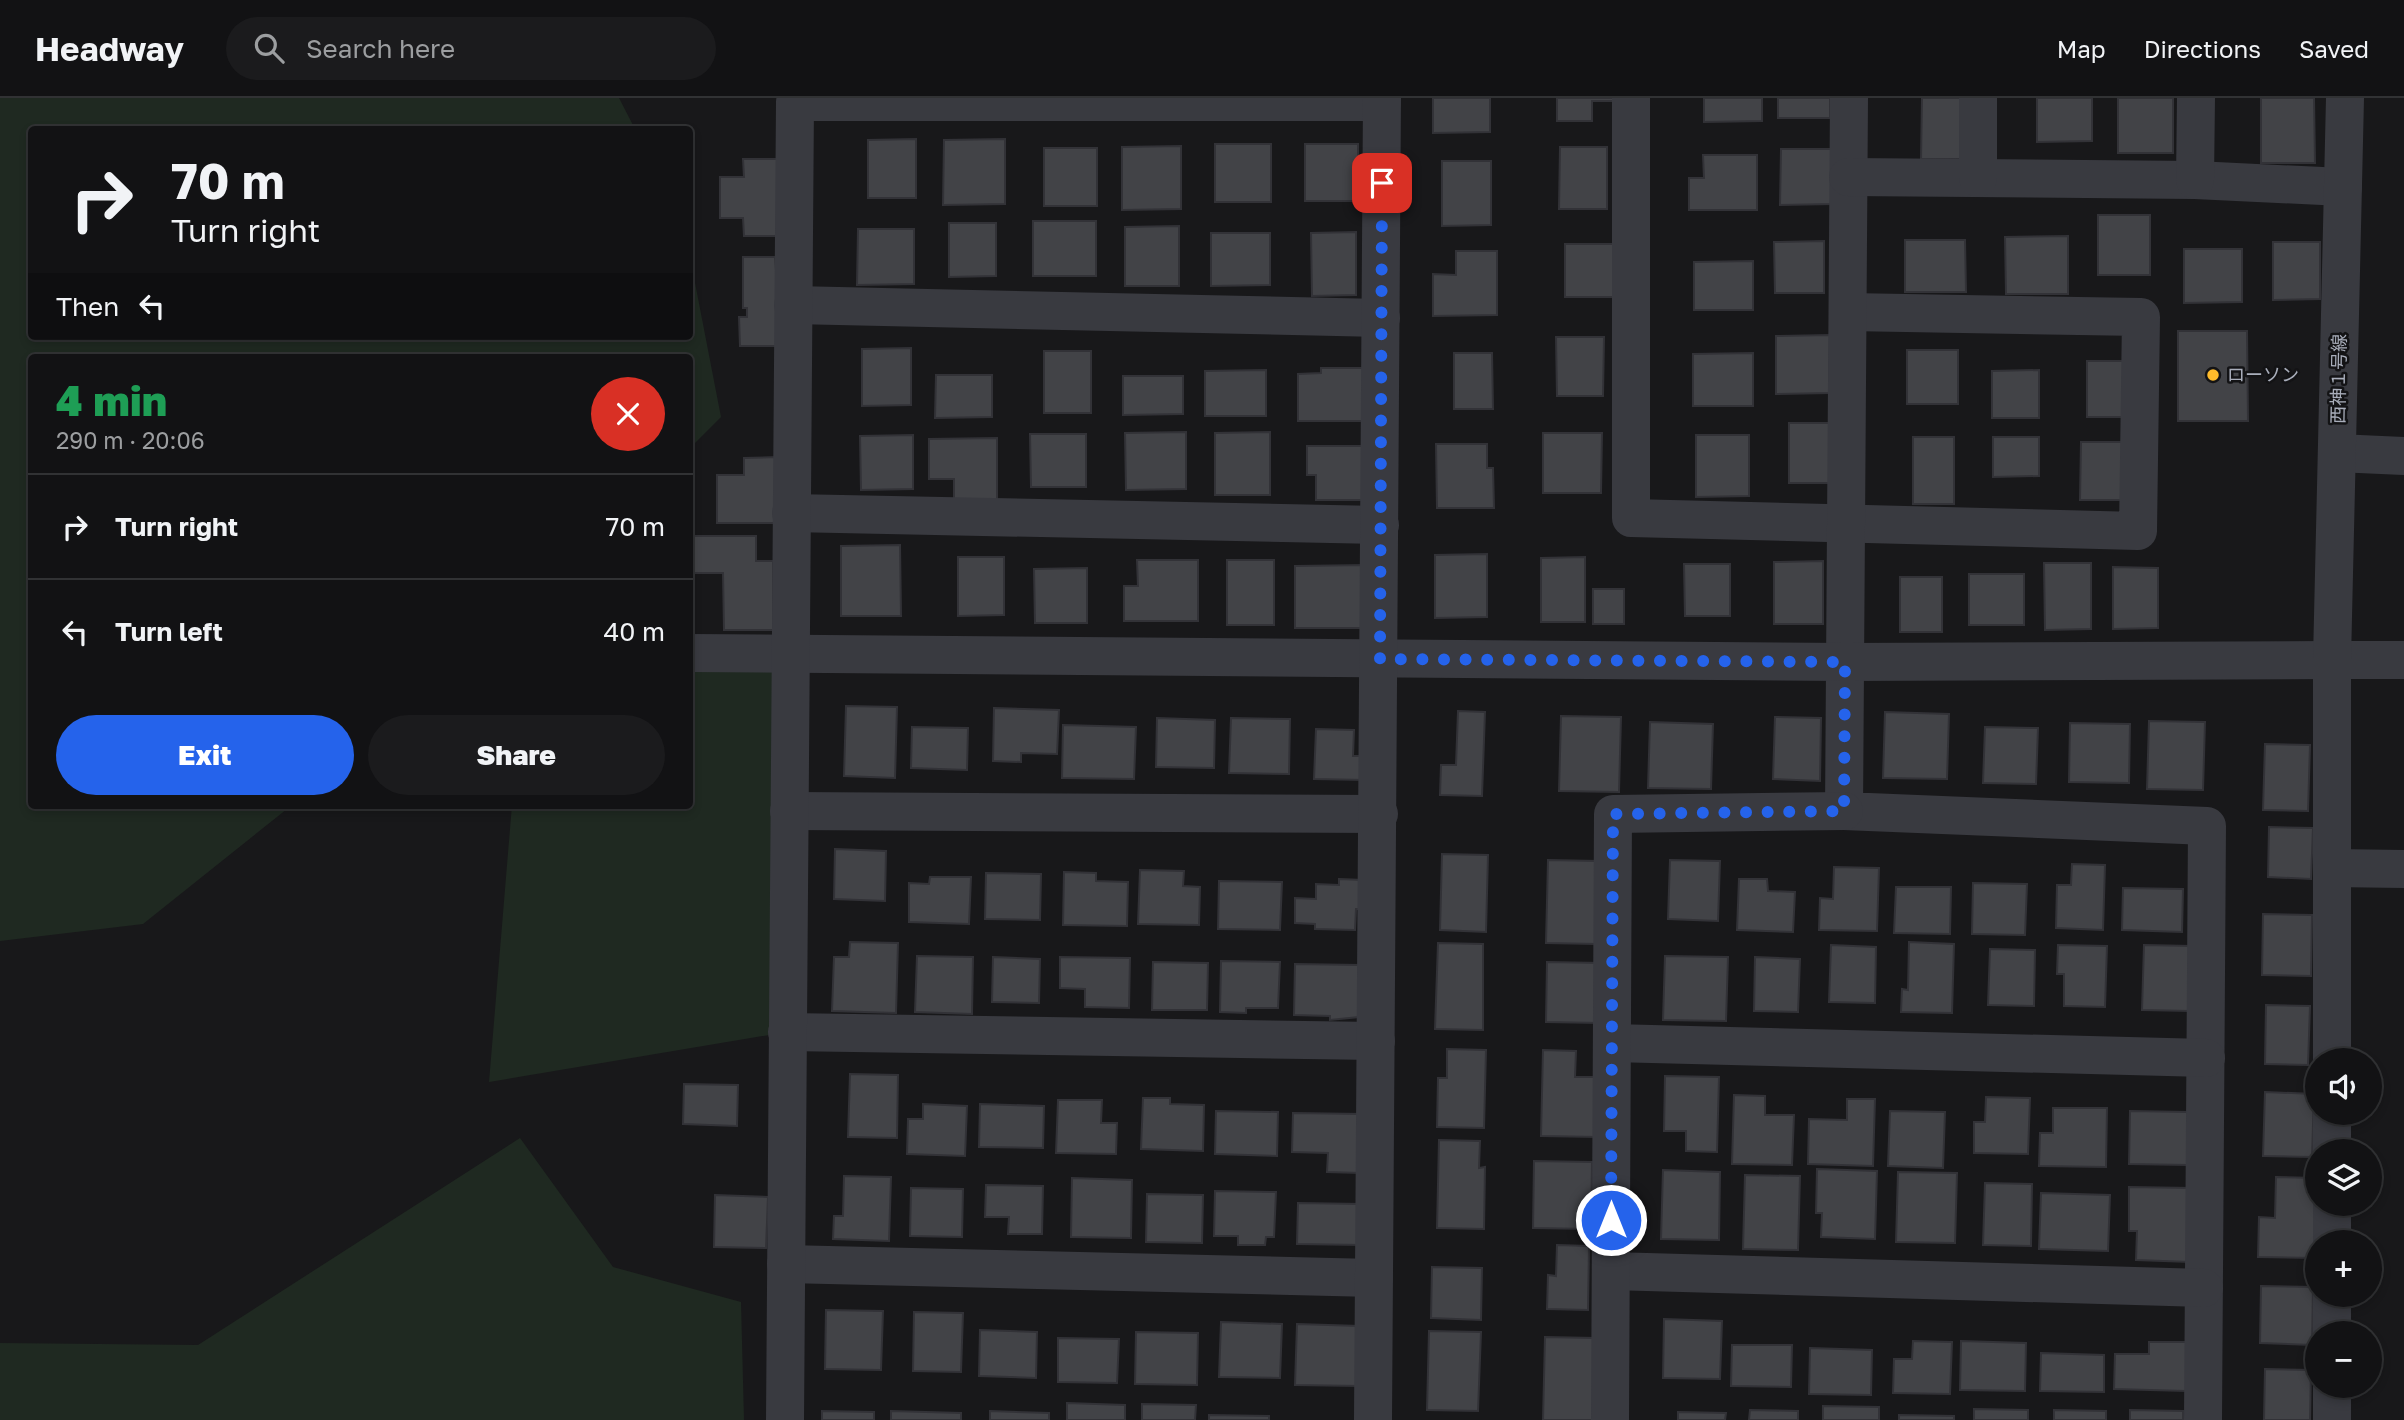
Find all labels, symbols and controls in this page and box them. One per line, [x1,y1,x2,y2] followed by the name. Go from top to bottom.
[226,17,716,80] search box
[35,29,184,68] text: Headway
[250,29,288,67] icon: search
[306,33,455,64] text: Search here
[2057,34,2106,63] text: Map
[2144,34,2261,63] text: Directions
[2299,34,2369,63] text: Saved
[171,151,285,210] text: 70 m
[1352,153,1412,213] pin
[56,154,147,245] icon: right
[1363,164,1401,202] icon: arrive
[171,211,320,249] text: Turn right
[133,287,171,325] icon: left
[56,291,119,322] text: Then
[2326,334,2350,424] street label: 西神１号線
[2227,363,2299,385] place label: ローソン
[2205,367,2221,383] marker: ローソン
[56,375,167,425] text: 4 min
[591,377,665,451] button: close
[56,426,205,454] text: 290 m · 20:06
[56,508,94,546] icon: right
[115,511,238,542] text: Turn right
[606,511,665,542] text: 70 m
[56,613,94,651] icon: left
[115,616,223,647] text: Turn left
[604,616,665,647] text: 40 m
[56,715,354,795] button: Exit
[368,715,665,795] button: Share
[2305,1048,2382,1398] map controls
[2305,1048,2382,1125] button: sound
[2305,1139,2382,1216] button: layers
[1574,1183,1648,1257] position arrow
[2305,1230,2382,1307] button: +
[2305,1321,2382,1398] button: −

